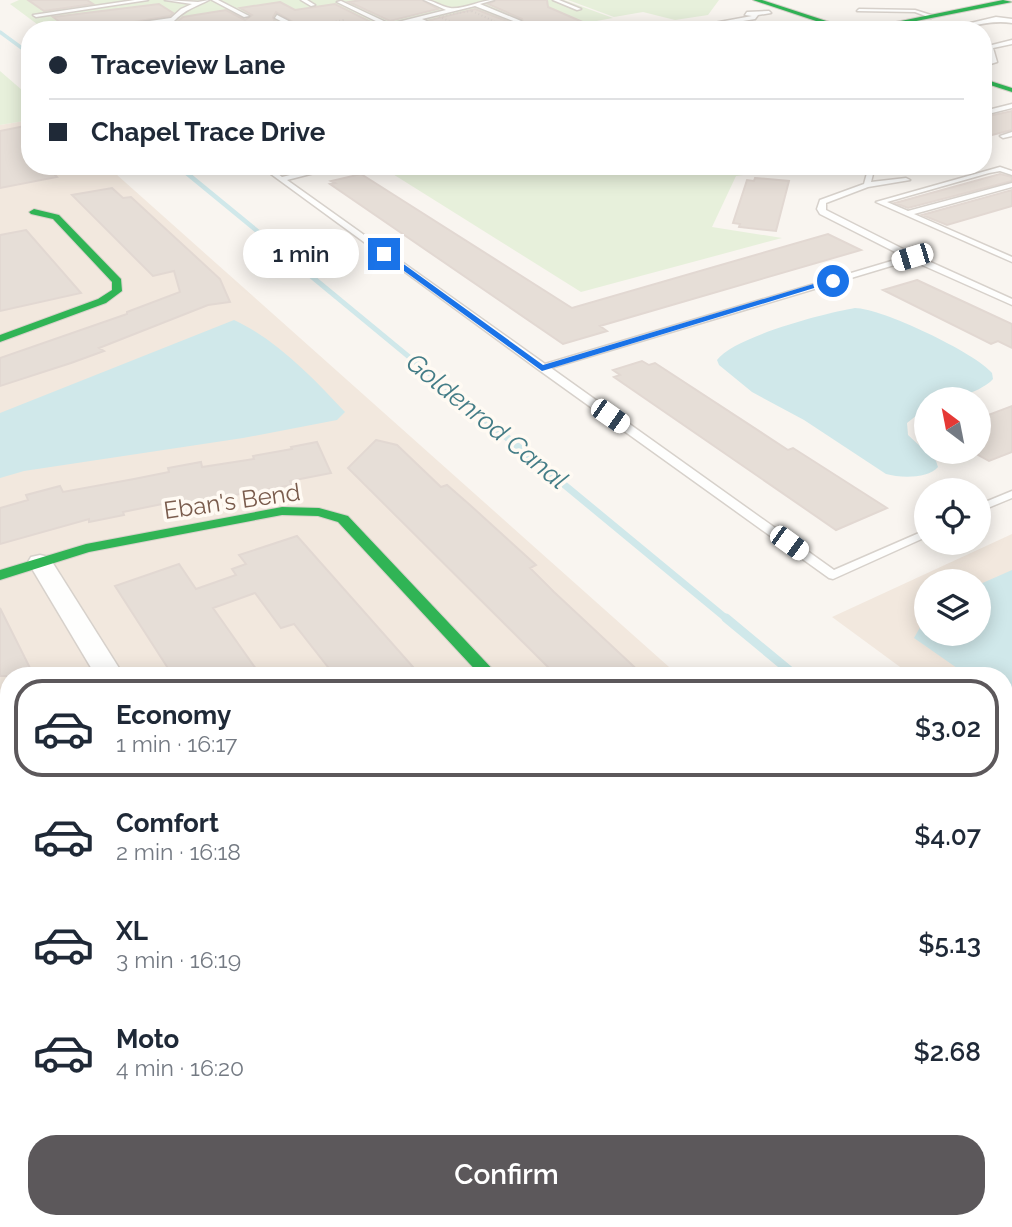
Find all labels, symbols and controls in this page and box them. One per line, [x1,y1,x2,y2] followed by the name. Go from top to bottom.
[91,50,285,80] text: Traceview Lane
[91,117,325,147] text: Chapel Trace Drive
[244,230,360,278] callout: 1 min
[368,238,400,270] route end
[272,240,330,267] text: 1 min
[889,241,936,273] car
[817,265,849,297] route start
[400,347,574,495] water label: Goldenrod Canal
[914,387,990,464] north arrow
[914,387,991,646] map controls
[587,395,634,437] car
[162,477,302,525] street label: Eban's Bend
[914,478,991,555] button: locate
[766,522,813,564] car
[914,569,991,646] button: layers
[32,697,95,760] icon: car
[116,700,231,730] text: Economy
[915,713,981,743] text: $3.02
[116,730,237,757] text: 1 min · 16:17
[32,805,95,868] icon: car
[116,808,219,838] text: Comfort
[914,821,981,851] text: $4.07
[116,838,241,865] text: 2 min · 16:18
[32,913,95,976] icon: car
[116,916,148,946] text: XL
[918,929,981,959] text: $5.13
[116,946,241,973] text: 3 min · 16:19
[32,1021,95,1084] icon: car
[116,1024,179,1054] text: Moto
[913,1037,981,1067] text: $2.68
[116,1054,244,1081] text: 4 min · 16:20
[28,1135,985,1215] button: Confirm

